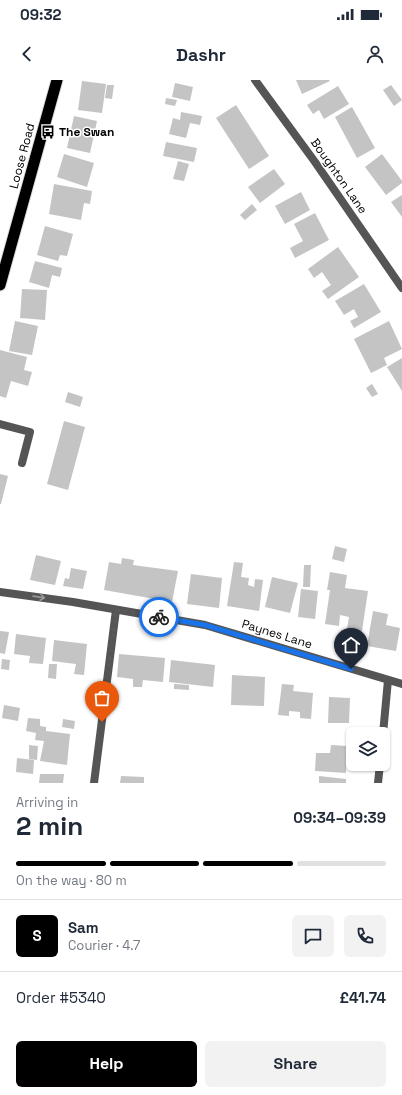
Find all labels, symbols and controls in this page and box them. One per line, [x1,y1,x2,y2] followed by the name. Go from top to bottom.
[20,5,62,24] text: 09:32
[16,43,38,65] icon: back
[176,43,226,66] text: Dashr
[364,43,386,65] icon: person
[6,121,38,191] street label: Loose Road
[40,124,56,140] bus stop icon: The Swan
[59,124,114,140] place label: The Swan
[307,135,371,217] street label: Boughton Lane
[32,593,45,601] one-way arrow
[139,597,179,637] courier
[148,606,170,628] icon: bike
[240,616,314,652] street label: Paynes Lane
[334,628,368,669] pin
[340,634,362,656] icon: home
[85,681,119,722] pin
[91,687,113,709] icon: bag
[346,727,390,771] map controls
[346,727,390,771] button: layers
[16,794,78,811] text: Arriving in
[293,808,386,827] text: 09:34–09:39
[16,809,83,843] text: 2 min
[16,872,127,889] text: On the way · 80 m
[292,915,334,957] button: chat
[344,915,386,957] button: phone
[68,918,99,937] text: Sam
[32,926,42,945] text: S
[68,937,140,954] text: Courier · 4.7
[16,988,106,1007] text: Order #5340
[340,988,386,1007] text: £41.74
[16,1041,197,1087] button: Help
[205,1041,386,1087] button: Share

